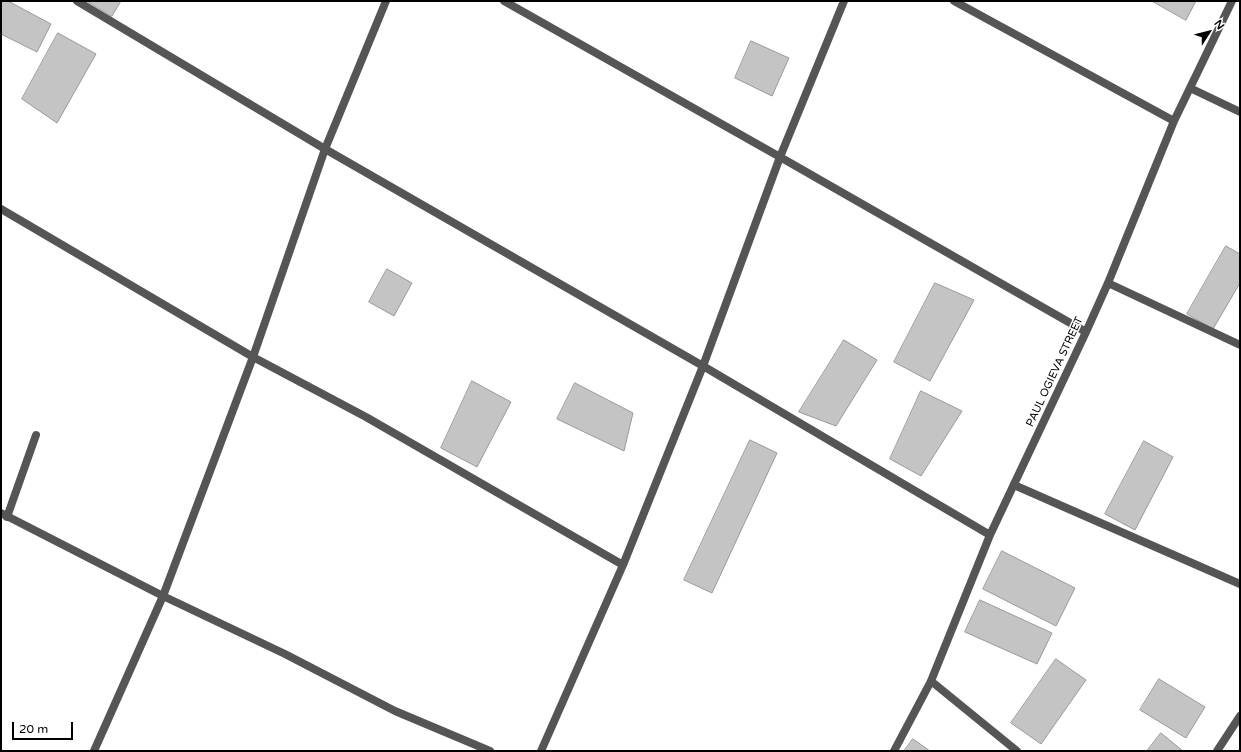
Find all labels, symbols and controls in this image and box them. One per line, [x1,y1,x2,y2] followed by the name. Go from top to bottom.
[1189,12,1229,52] north arrow
[1211,17,1227,32] text: N
[1024,315,1086,429] street label: PAUL OGIEVA STREET
[14,714,75,740] scale bar
[19,722,48,736] text: 20 m

